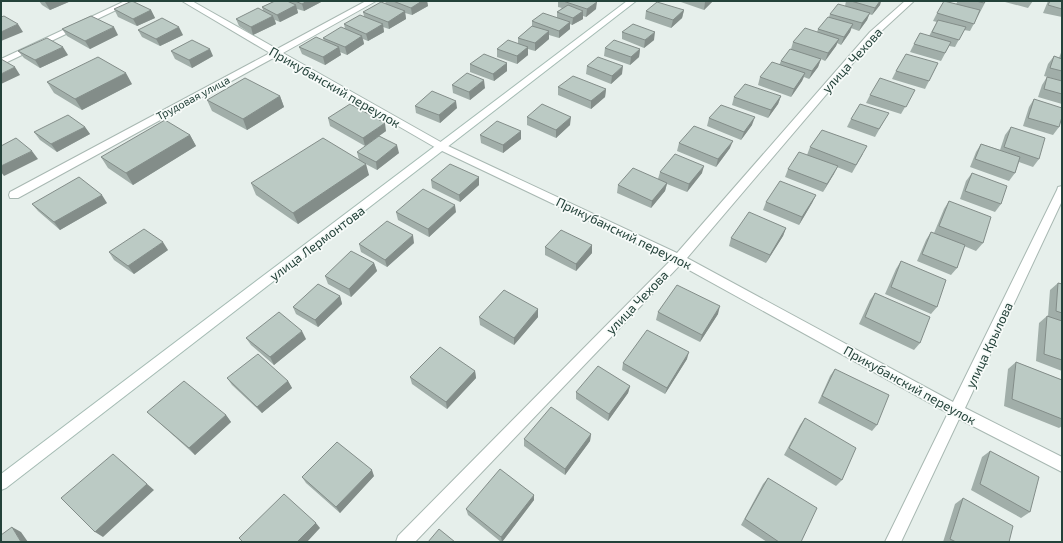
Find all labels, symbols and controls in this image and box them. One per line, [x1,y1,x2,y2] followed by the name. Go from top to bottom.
[818,24,886,96] street label: улица Чехова
[267,43,403,131] street label: Прикубанский переулок
[154,73,232,123] street label: Трудовая улица
[554,193,694,273] street label: Прикубанский переулок
[266,202,368,284] street label: улица Лермонтова
[603,267,671,337] street label: улица Чехова
[962,299,1016,391] street label: улица Крылова
[841,342,979,428] street label: Прикубанский переулок

